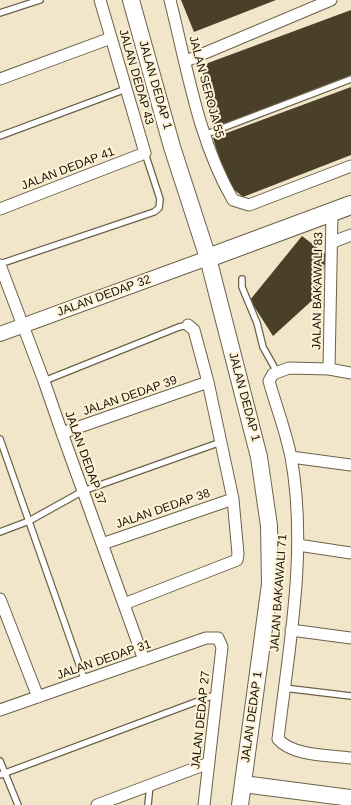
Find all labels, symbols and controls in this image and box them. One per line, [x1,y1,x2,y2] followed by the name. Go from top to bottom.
[115,28,157,126] street label: JALAN DEDAP 43
[185,34,227,140] street label: JALAN SEROJA 55
[135,39,175,131] street label: JALAN DEDAP 1
[19,145,117,193] street label: JALAN DEDAP 41
[310,232,326,350] street label: JALAN BAKAWALI 83
[55,272,153,320] street label: JALAN DEDAP 32
[225,351,263,443] street label: JALAN DEDAP 1
[81,373,179,419] street label: JALAN DEDAP 39
[61,409,109,507] street label: JALAN DEDAP 37
[114,486,212,532] street label: JALAN DEDAP 38
[268,534,290,652] street label: JALAN BAKAWALI 71
[55,637,153,683] street label: JALAN DEDAP 31
[189,670,213,770] street label: JALAN DEDAP 27
[238,670,266,764] street label: JALAN DEDAP 1

